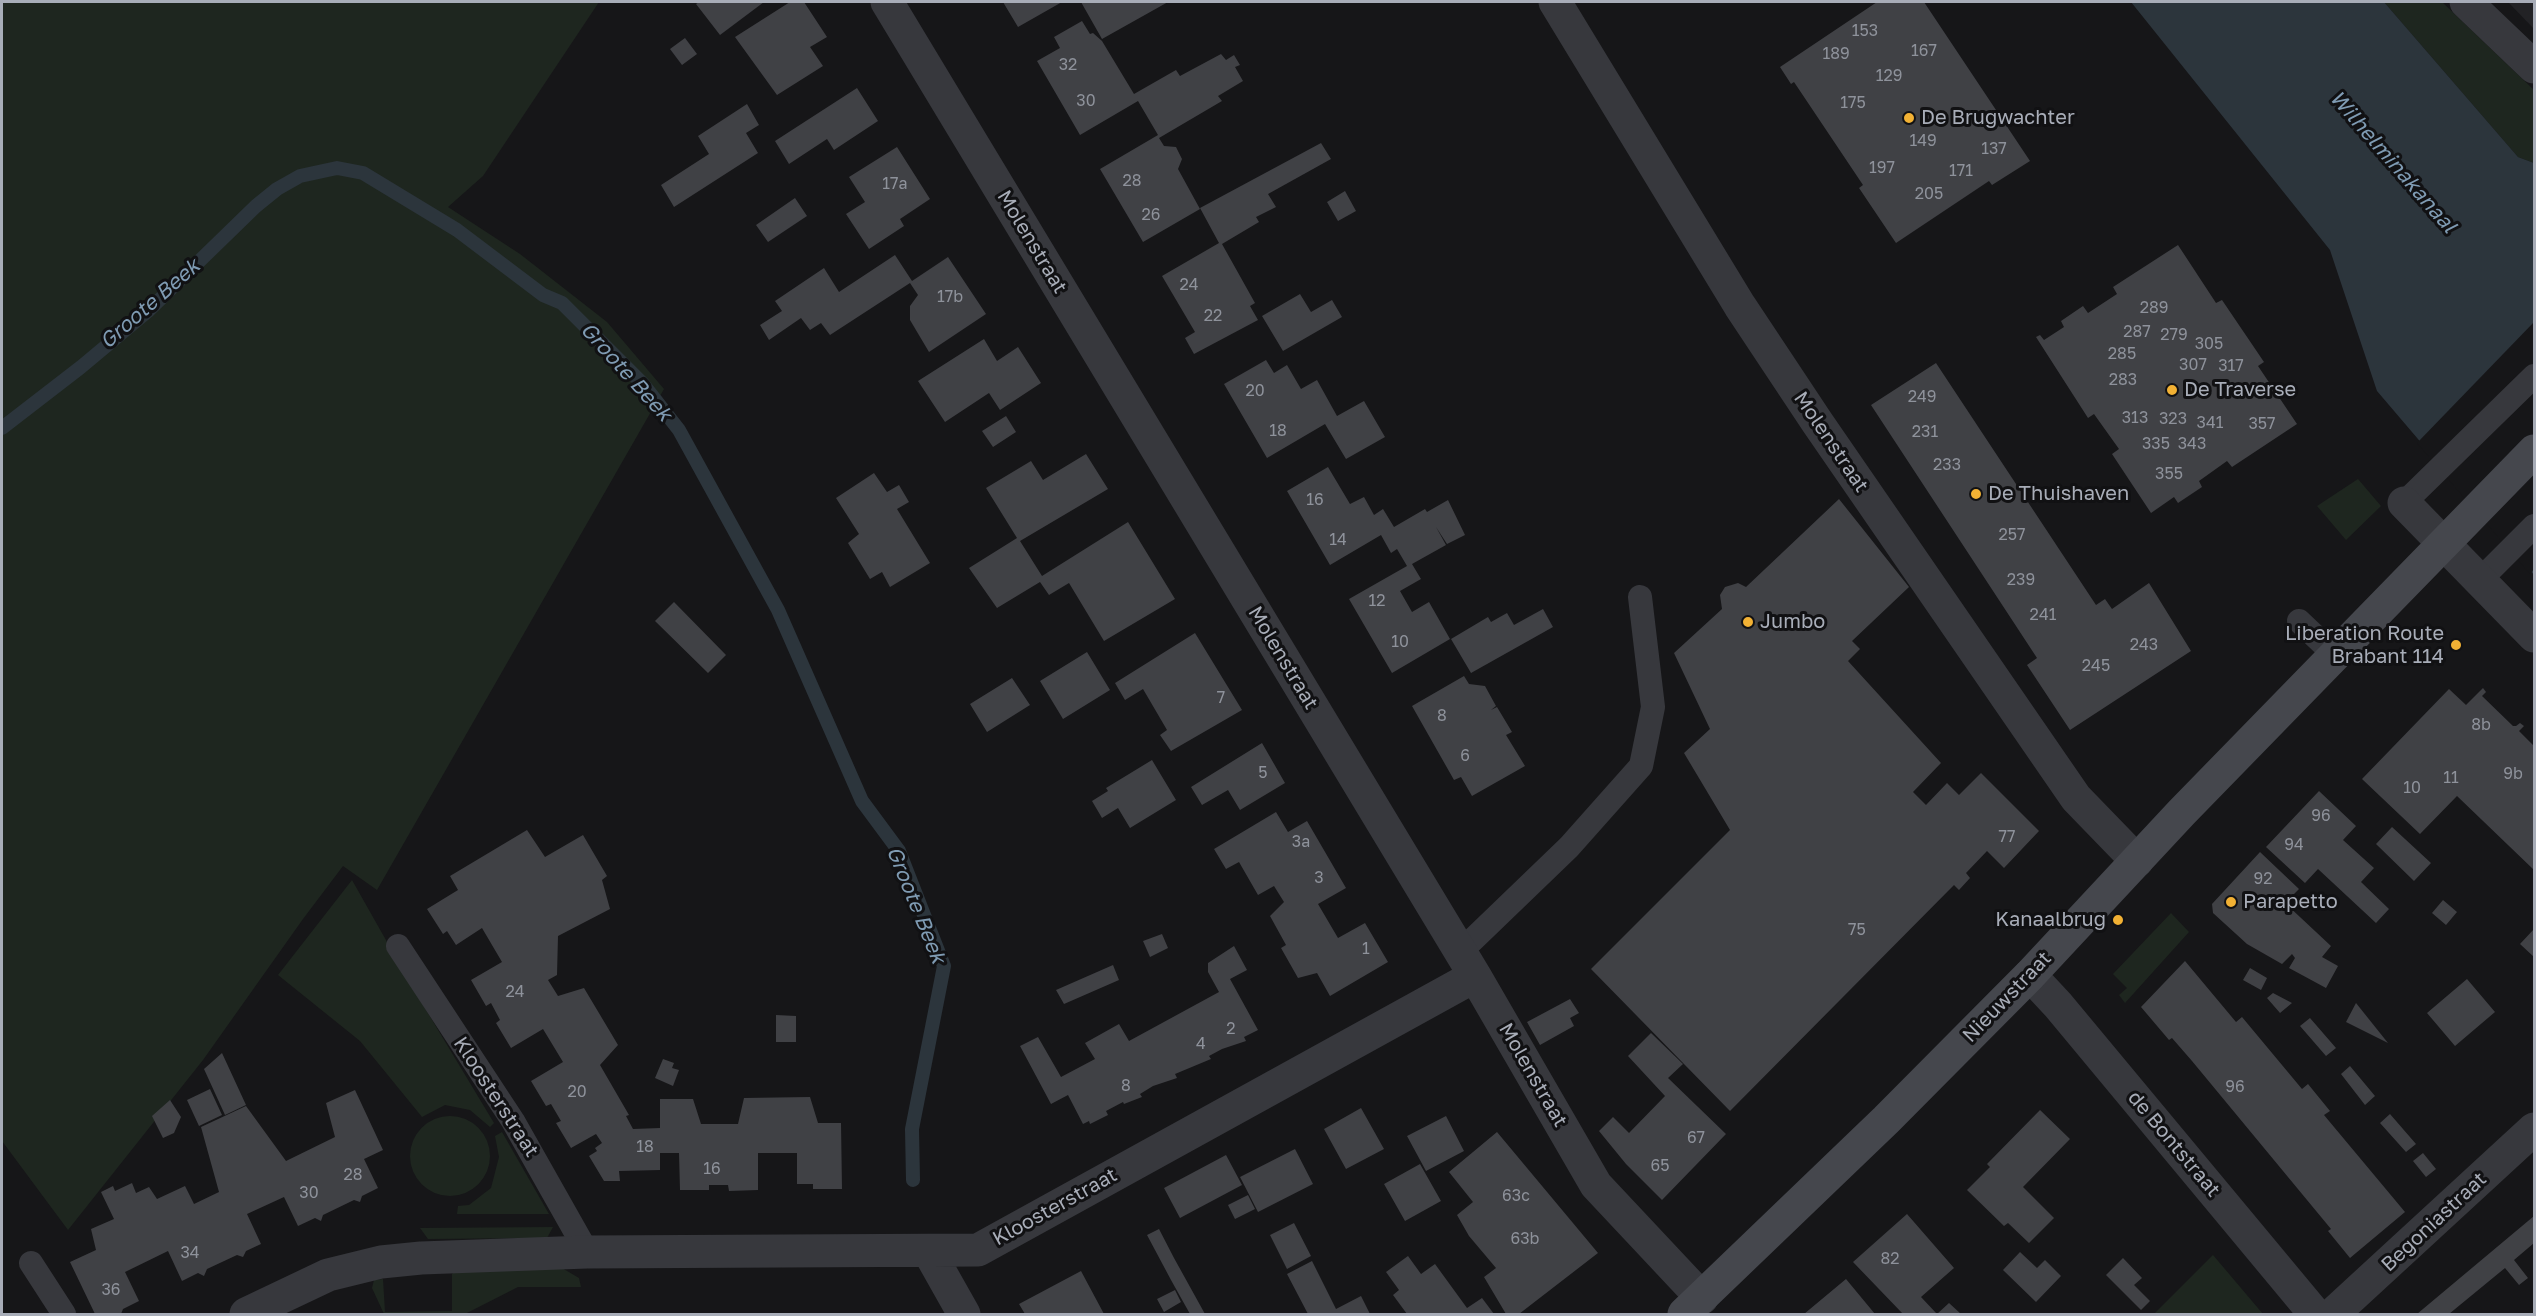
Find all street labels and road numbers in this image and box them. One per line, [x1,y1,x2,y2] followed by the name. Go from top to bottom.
[992,186,1072,298] street label: Molenstraat
[1789,387,1873,497] street label: Molenstraat
[1243,602,1323,714] street label: Molenstraat
[1958,947,2056,1047] street label: Nieuwstraat
[1494,1019,1572,1131] street label: Molenstraat
[448,1032,544,1162] street label: Kloosterstraat
[2123,1086,2225,1202] street label: de Bontstraat
[989,1163,1121,1251] street label: Kloosterstraat
[2377,1167,2491,1277] street label: Begoniastraat

